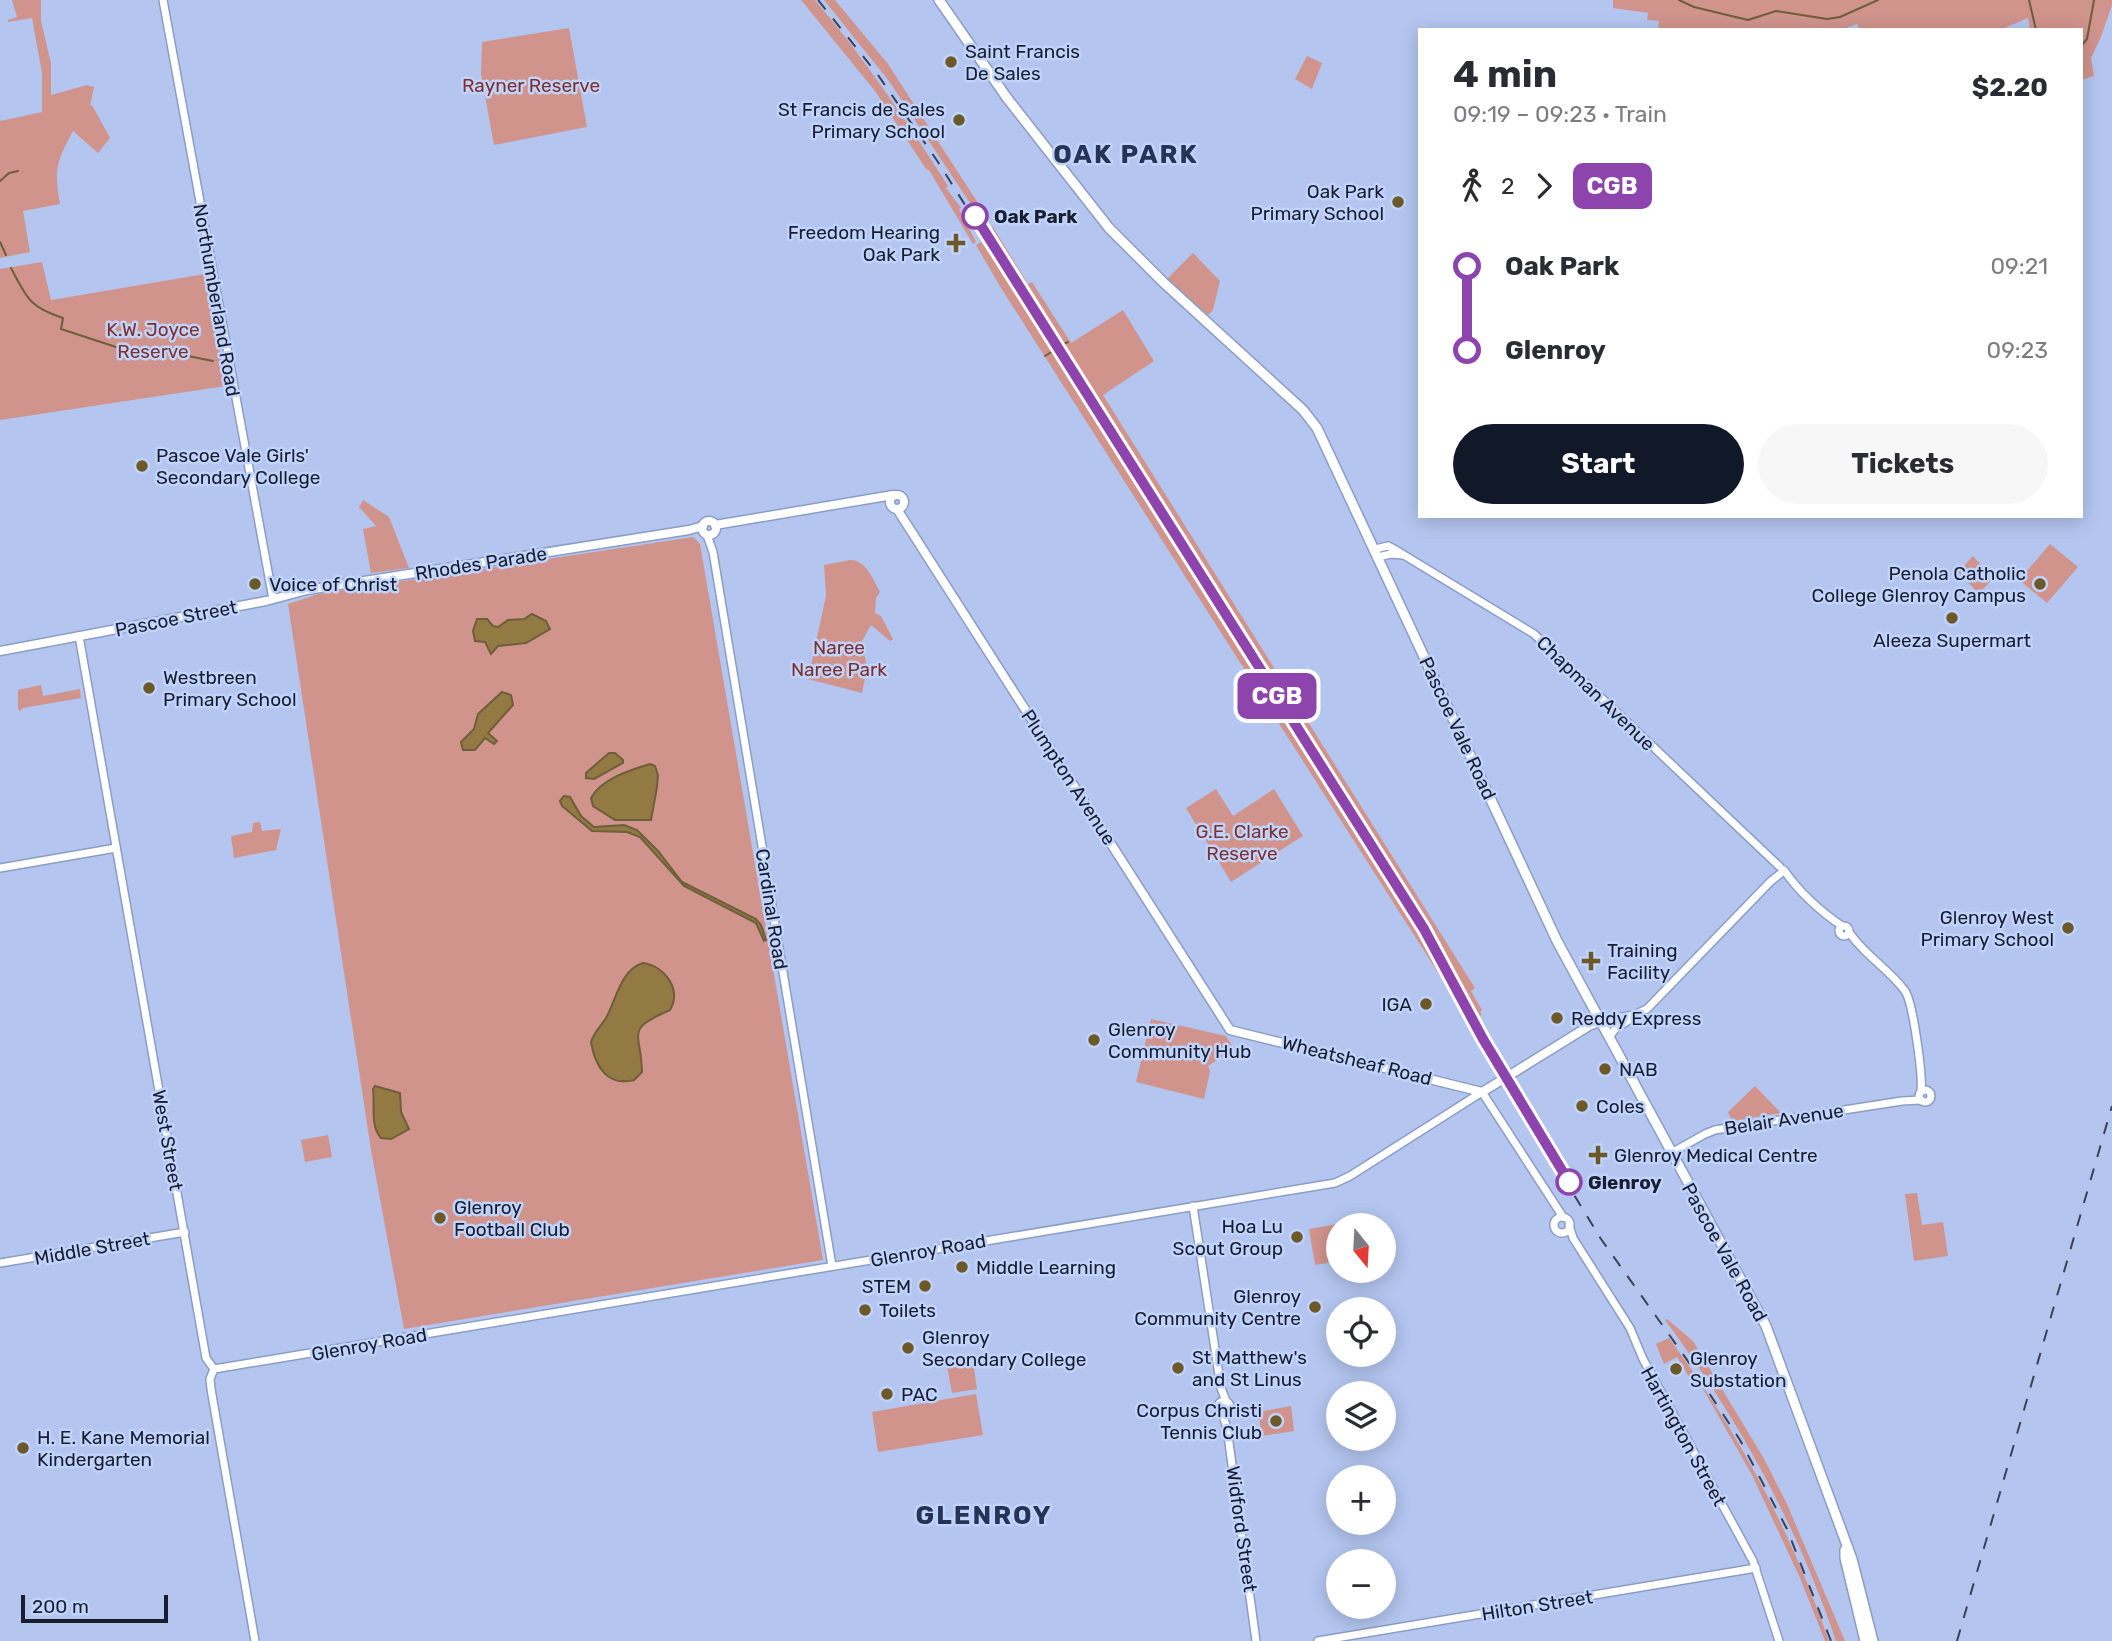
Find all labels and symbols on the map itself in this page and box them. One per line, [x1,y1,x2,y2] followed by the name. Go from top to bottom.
[965,40,1080,85] place label: Saint Francis De Sales
[943,54,959,70] marker: Saint Francis De Sales
[462,74,600,97] park label: Rayner Reserve
[778,98,945,143] place label: St Francis de Sales Primary School
[951,112,967,128] marker: St Francis de Sales Primary School
[1053,139,1199,170] district label: OAK PARK
[1250,180,1384,225] place label: Oak Park Primary School
[1390,194,1406,210] marker: Oak Park Primary School
[188,202,245,398] street label: Northumberland Road
[962,203,988,229] marker: Oak Park
[994,205,1077,228] place label: Oak Park
[788,221,940,266] place label: Freedom Hearing Oak Park
[946,233,966,253] marker: Freedom Hearing Oak Park
[106,318,200,363] park label: K.W. Joyce Reserve
[156,444,320,489] place label: Pascoe Vale Girls' Secondary College
[134,458,150,474] marker: Pascoe Vale Girls' Secondary College
[413,542,549,585] street label: Rhodes Parade
[1812,562,2026,607] place label: Penola Catholic College Glenroy Campus
[269,573,398,596] place label: Voice of Christ
[247,576,263,592] marker: Voice of Christ
[2032,576,2048,592] marker: Penola Catholic College Glenroy Campus
[113,595,240,642] street label: Pascoe Street
[1944,610,1960,626] marker: Aleeza Supermart
[1873,629,2032,652] place label: Aleeza Supermart
[1532,631,1660,756] street label: Chapman Avenue
[791,636,887,681] park label: Naree Naree Park
[1414,653,1501,803] street label: Pascoe Vale Road
[163,666,297,711] place label: Westbreen Primary School
[1237,673,1317,719] line badge: CGB
[141,680,157,696] marker: Westbreen Primary School
[1016,705,1121,849] street label: Plumpton Avenue
[1195,820,1289,865] park label: G.E. Clarke Reserve
[751,847,792,971] street label: Cardinal Road
[1920,906,2055,951] place label: Glenroy West Primary School
[2060,920,2076,936] marker: Glenroy West Primary School
[1607,939,1678,984] place label: Training Facility
[1581,951,1601,971] marker: Training Facility
[1381,993,1412,1016] place label: IGA
[1418,996,1434,1012] marker: IGA
[1571,1007,1701,1030] place label: Reddy Express
[1549,1010,1565,1026] marker: Reddy Express
[1108,1018,1251,1063] place label: Glenroy Community Hub
[1279,1031,1434,1090] street label: Wheatsheaf Road
[1086,1032,1102,1048] marker: Glenroy Community Hub
[1619,1058,1658,1081] place label: NAB
[1597,1061,1613,1077] marker: NAB
[147,1088,188,1193] street label: West Street
[1596,1095,1645,1118] place label: Coles
[1574,1098,1590,1114] marker: Coles
[1723,1099,1845,1140] street label: Belair Avenue
[1614,1144,1818,1167] place label: Glenroy Medical Centre
[1588,1145,1608,1165] marker: Glenroy Medical Centre
[1556,1169,1582,1195] marker: Glenroy
[1588,1171,1662,1194] place label: Glenroy
[1677,1179,1772,1326] street label: Pascoe Vale Road
[454,1196,570,1241] place label: Glenroy Football Club
[432,1210,448,1226] marker: Glenroy Football Club
[1326,1213,1396,1283] north arrow
[1173,1215,1283,1260] place label: Hoa Lu Scout Group
[32,1227,152,1270] street label: Middle Street
[869,1229,988,1272] street label: Glenroy Road
[1289,1229,1305,1245] marker: Hoa Lu Scout Group
[976,1256,1116,1279] place label: Middle Learning
[954,1259,970,1275] marker: Middle Learning
[862,1275,911,1298] place label: STEM
[917,1278,933,1294] marker: STEM
[1134,1285,1301,1330] place label: Glenroy Community Centre
[879,1299,936,1322] place label: Toilets
[1307,1299,1323,1315] marker: Glenroy Community Centre
[857,1302,873,1318] marker: Toilets
[310,1323,429,1366] street label: Glenroy Road
[922,1326,1086,1371] place label: Glenroy Secondary College
[900,1340,916,1356] marker: Glenroy Secondary College
[1192,1346,1307,1391] place label: St Matthew's and St Linus
[1690,1347,1787,1392] place label: Glenroy Substation
[1170,1360,1186,1376] marker: St Matthew's and St Linus
[1668,1361,1684,1377] marker: Glenroy Substation
[1636,1363,1732,1510] street label: Hartington Street
[901,1383,938,1406] place label: PAC
[879,1386,895,1402] marker: PAC
[1136,1399,1262,1444] place label: Corpus Christi Tennis Club
[1268,1413,1284,1429] marker: Corpus Christi Tennis Club
[37,1426,210,1471] place label: H. E. Kane Memorial Kindergarten
[15,1440,31,1456] marker: H. E. Kane Memorial Kindergarten
[1221,1465,1262,1594] street label: Widford Street
[916,1500,1052,1531] district label: GLENROY
[1480,1585,1595,1626] street label: Hilton Street
[21,1592,168,1624] scale bar

